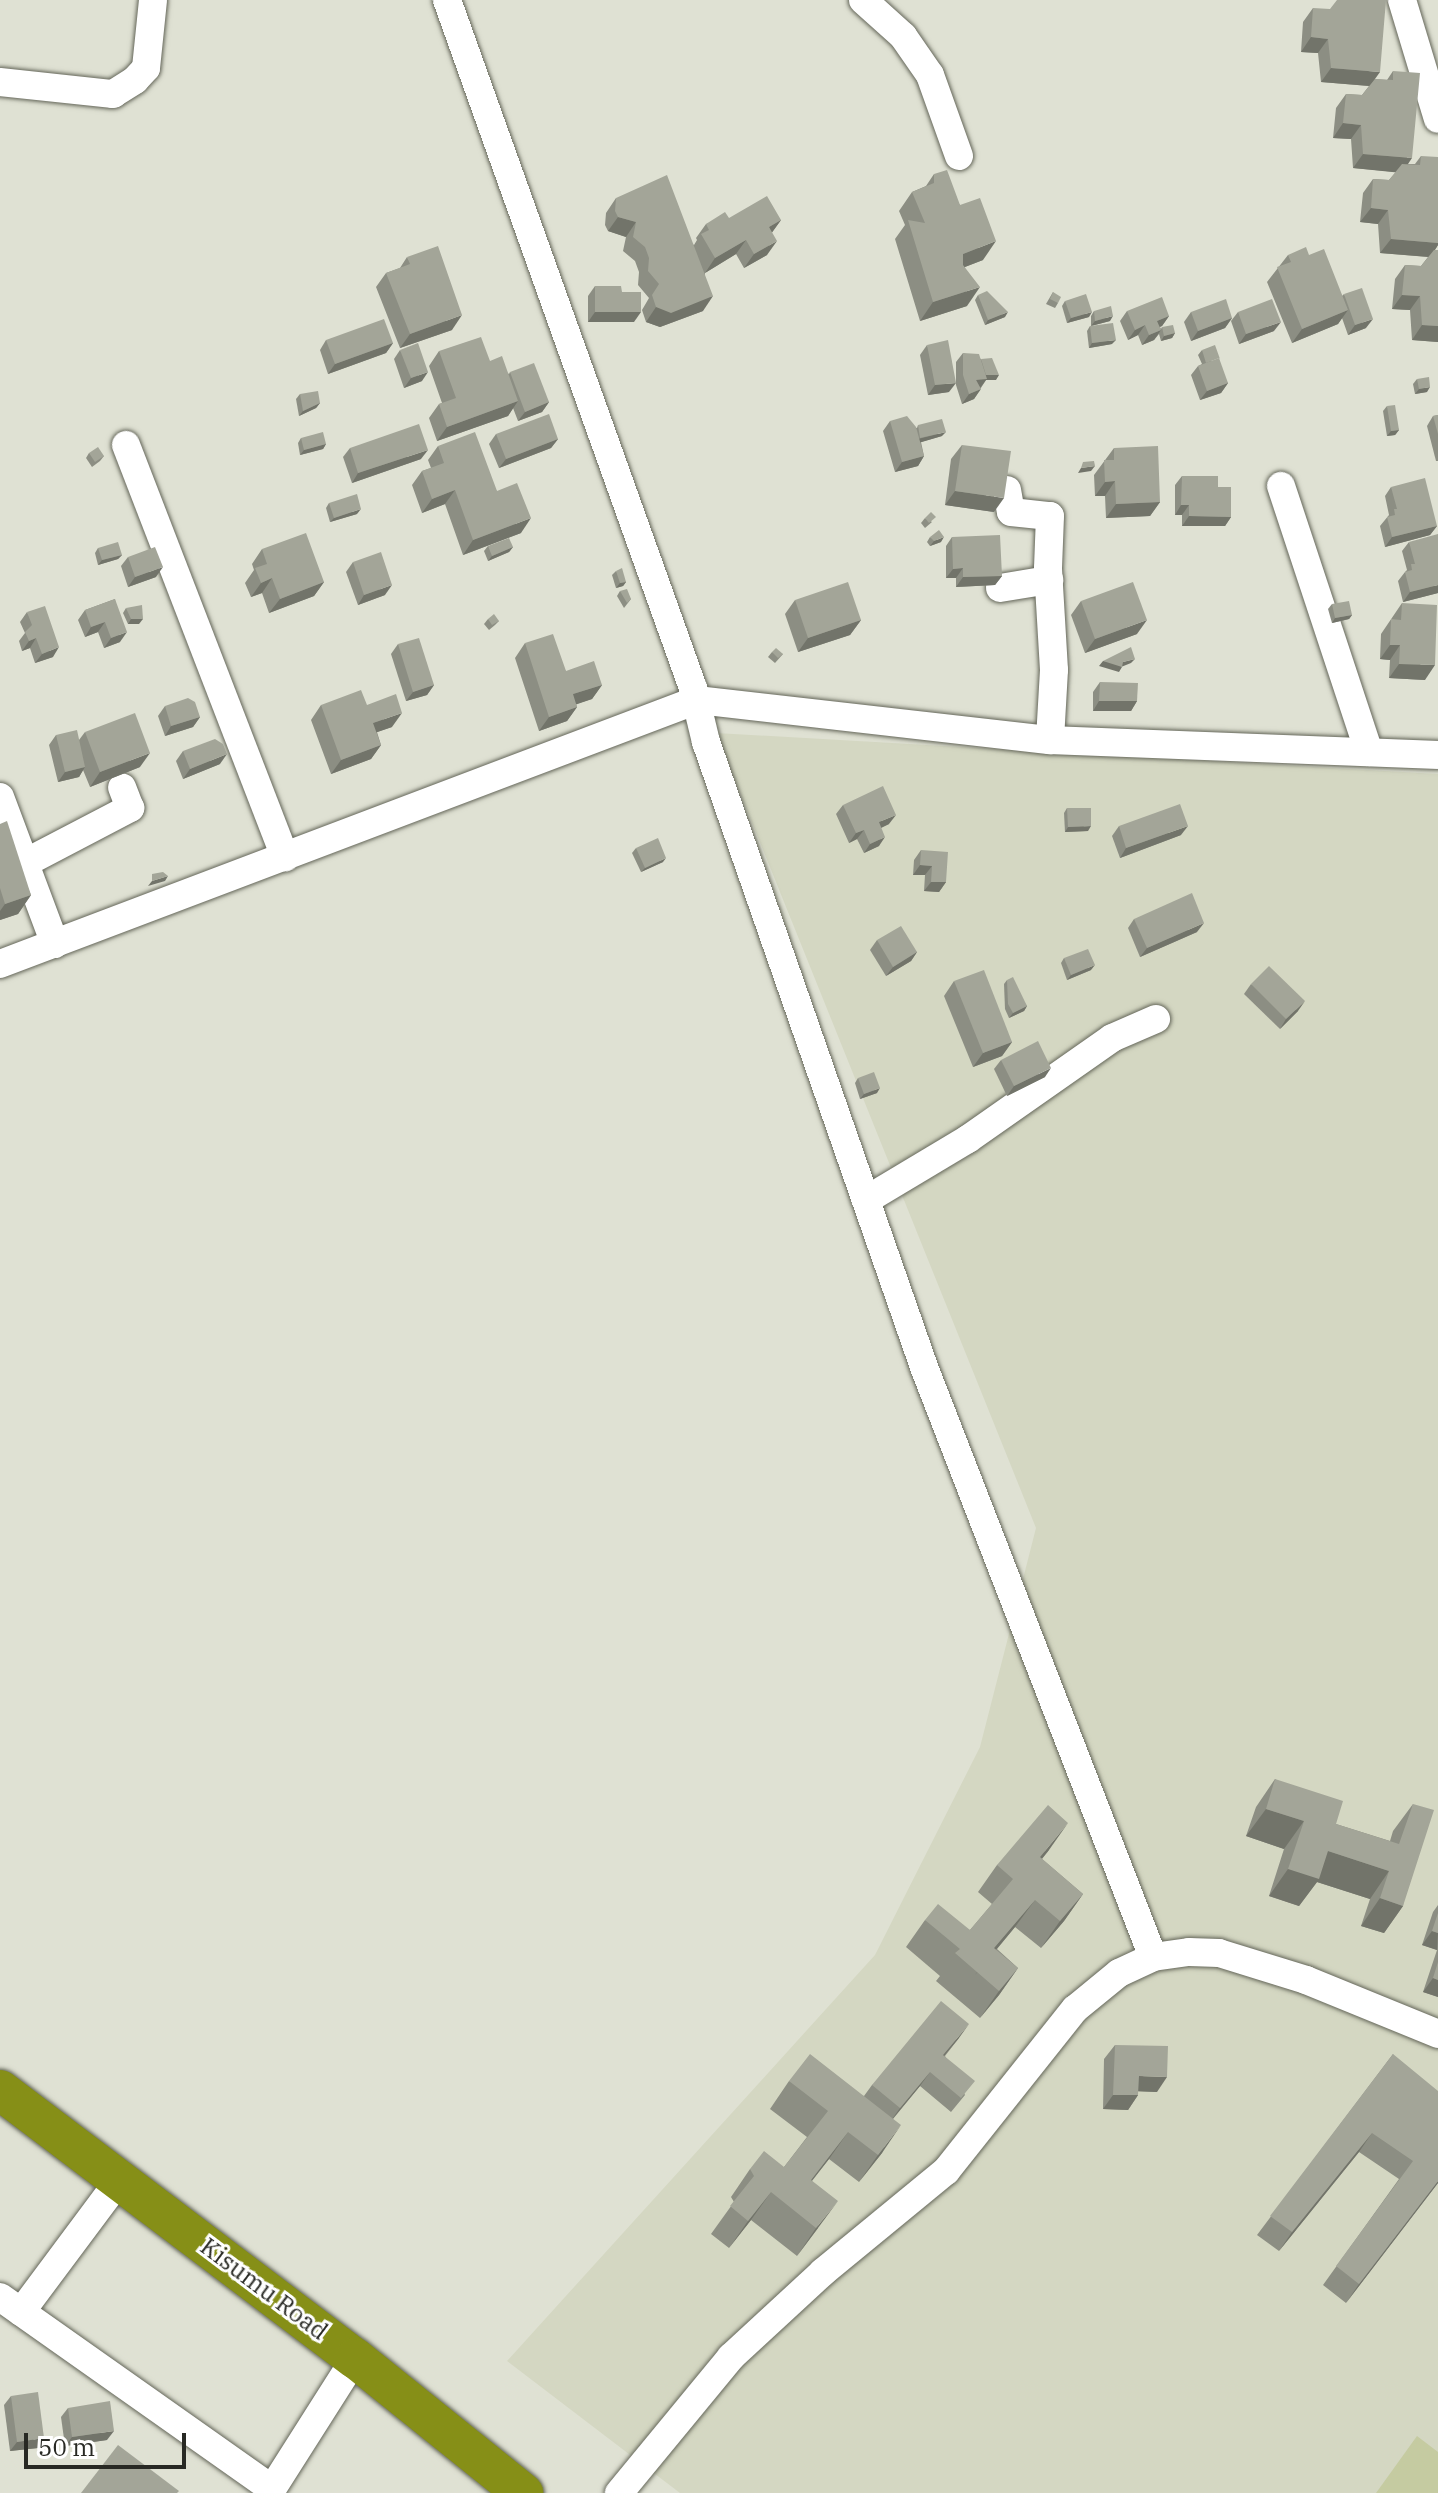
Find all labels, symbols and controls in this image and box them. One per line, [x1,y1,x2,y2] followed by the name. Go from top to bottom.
[195,2232,333,2346] street label: Kisumu Road
[28,2417,190,2467] scale bar
[38,2431,95,2463] text: 50 m

